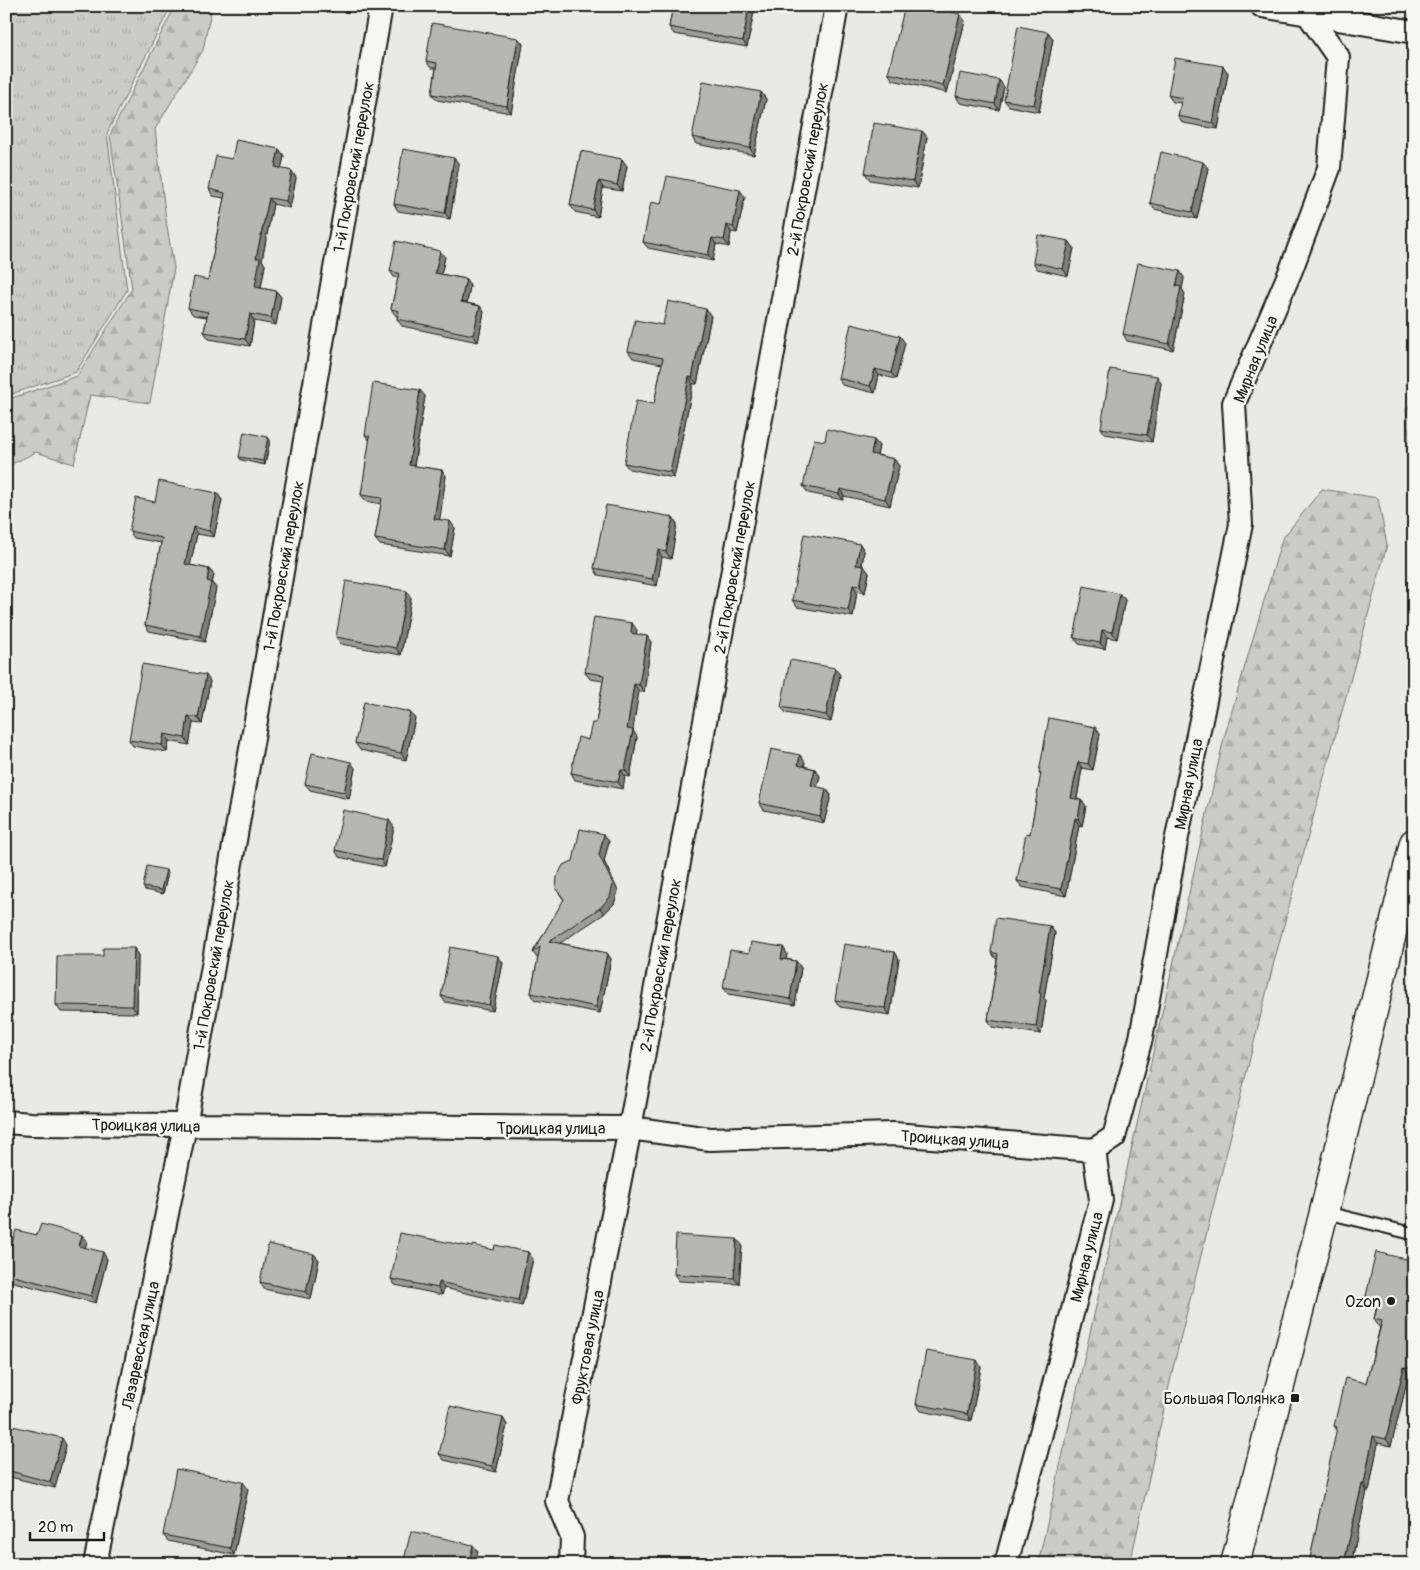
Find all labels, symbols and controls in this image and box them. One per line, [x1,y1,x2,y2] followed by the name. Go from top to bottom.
[329,80,379,254] street label: 1-й Покровский переулок
[783,81,833,257] street label: 2-й Покровский переулок
[1229,313,1283,406] street label: Мирная улица
[259,479,309,653] street label: 1-й Покровский переулок
[710,479,760,655] street label: 2-й Покровский переулок
[1170,737,1208,831] street label: Мирная улица
[636,877,686,1053] street label: 2-й Покровский переулок
[189,878,239,1052] street label: 1-й Покровский переулок
[91,1115,201,1137] street label: Троицкая улица
[497,1119,605,1139] street label: Троицкая улица
[900,1126,1010,1154] street label: Троицкая улица
[1066,1210,1108,1305] street label: Мирная улица
[117,1279,164,1412] street label: Лазаревская улица
[567,1288,609,1406] street label: Фруктовая улица
[1345,1292,1381,1312] place label: Ozon
[1385,1295,1397,1307] marker: Ozon
[1163,1389,1285,1409] place label: Большая Полянка
[1289,1392,1301,1404] marker: Большая Полянка
[30,1510,104,1542] scale bar
[38,1518,73,1537] text: 20 m

